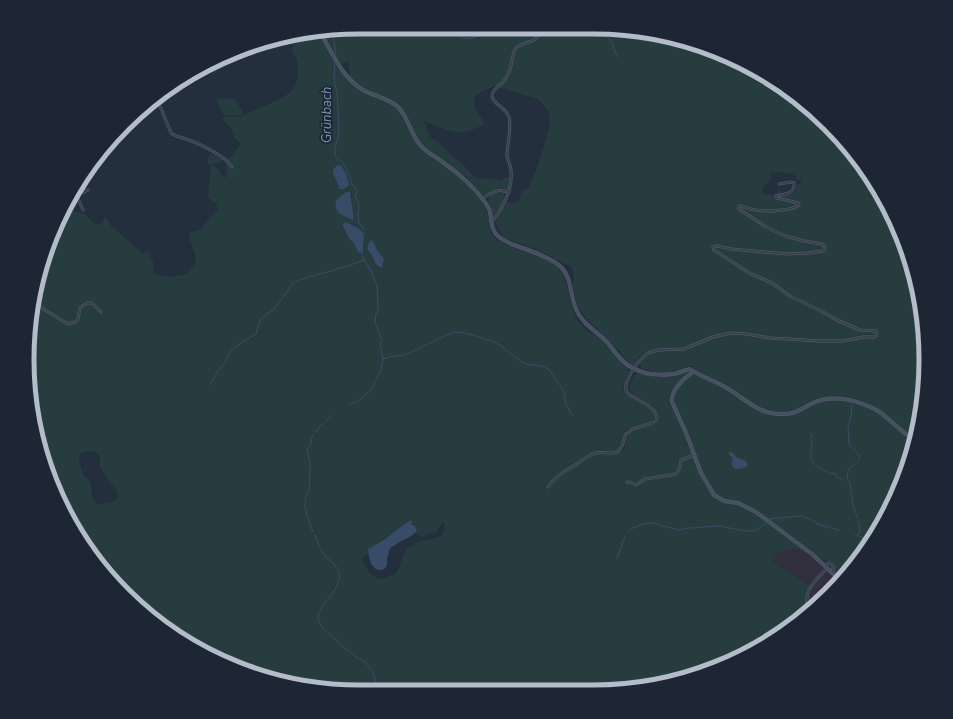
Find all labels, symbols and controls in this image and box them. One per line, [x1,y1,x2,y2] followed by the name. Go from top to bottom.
[318,87,336,143] water label: Grünbach

